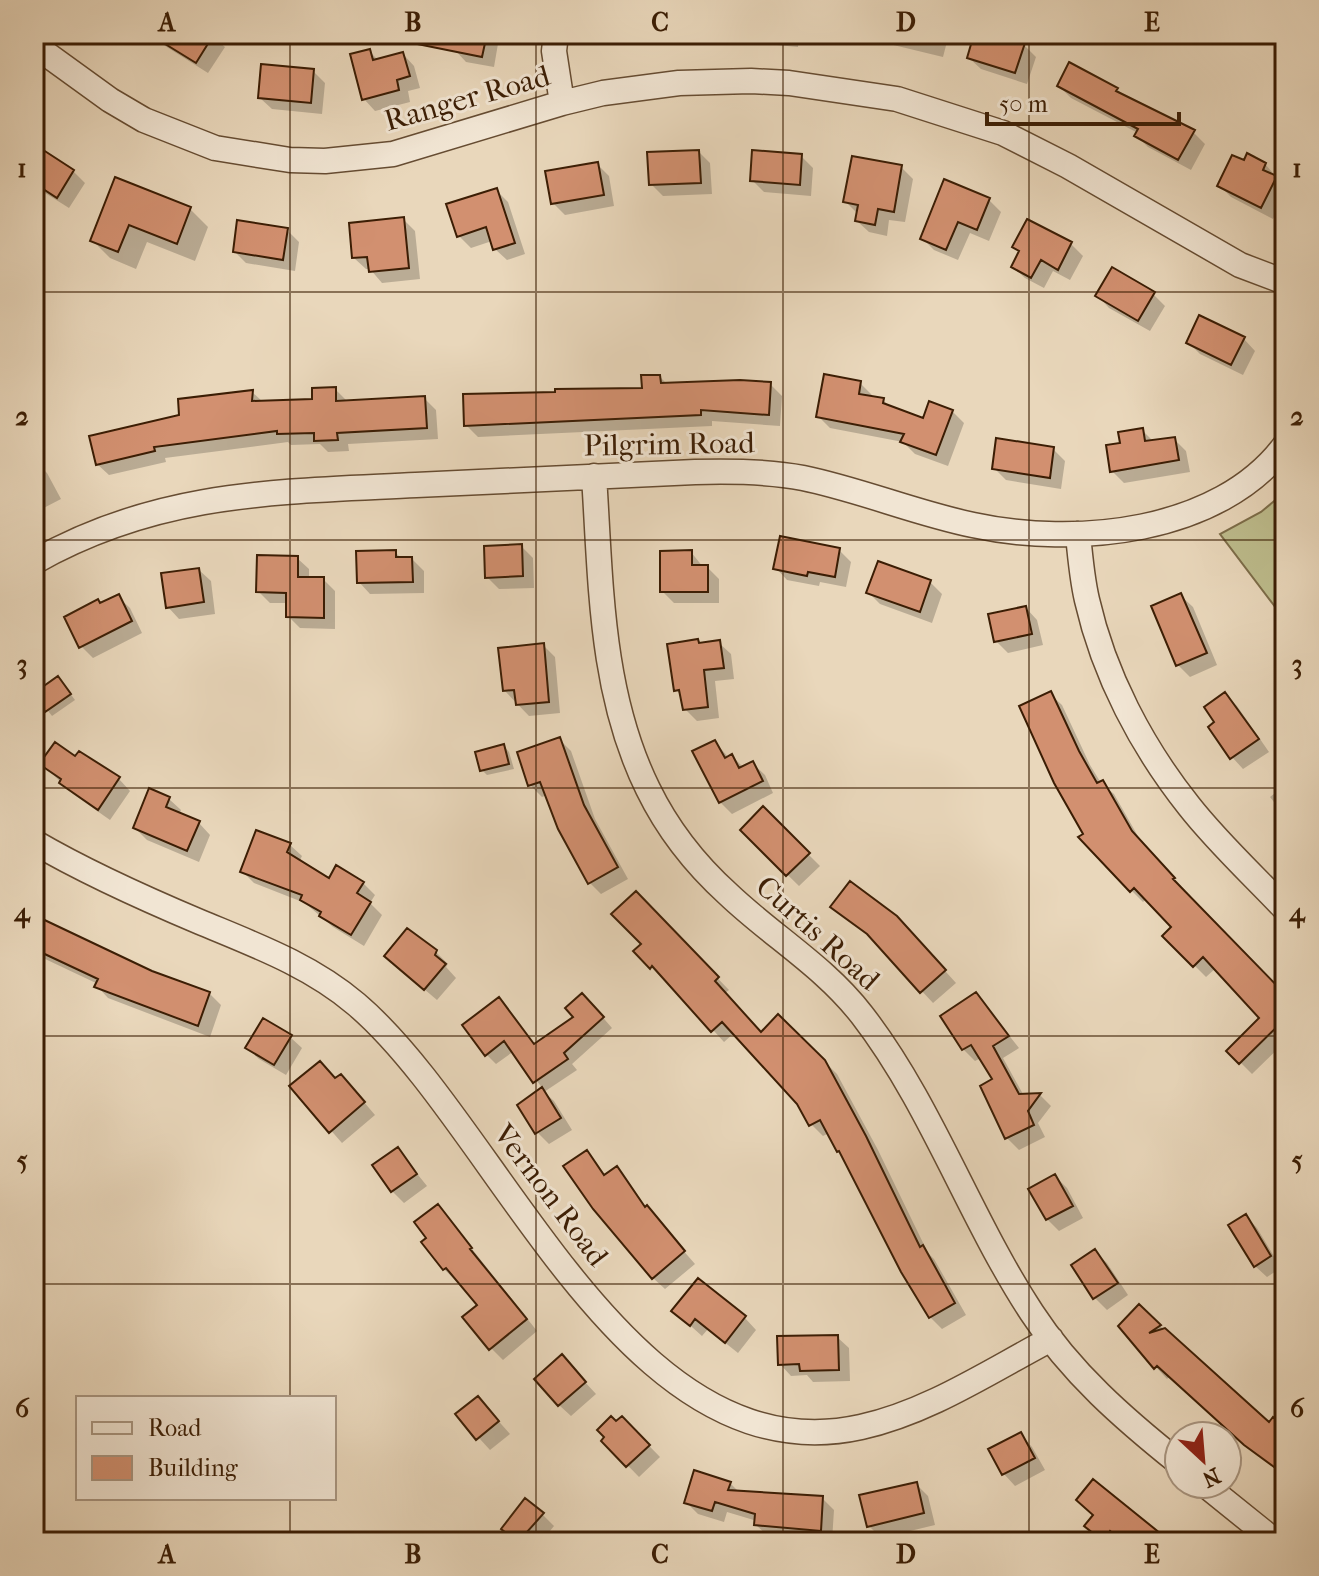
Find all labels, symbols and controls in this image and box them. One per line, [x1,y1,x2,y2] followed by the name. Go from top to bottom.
[157,7,177,38] text: A
[405,7,422,38] text: B
[651,7,669,38] text: C
[896,7,916,38] text: D
[1144,7,1160,38] text: E
[380,58,554,139] street label: Ranger Road
[987,76,1179,126] scale bar
[999,90,1048,118] text: 50 m
[17,153,27,184] text: 1
[1292,153,1302,184] text: 1
[15,401,29,432] text: 2
[1290,401,1304,432] text: 2
[583,425,756,463] street label: Pilgrim Road
[17,649,27,680] text: 3
[1292,649,1302,680] text: 3
[749,869,887,998] street label: Curtis Road
[13,897,31,929] text: 4
[1288,897,1306,929] text: 4
[485,1117,616,1274] street label: Vernon Road
[16,1145,28,1176] text: 5
[1291,1145,1303,1176] text: 5
[15,1393,30,1424] text: 6
[1290,1393,1305,1424] text: 6
[76,1396,336,1500] legend
[148,1414,202,1442] text: Road
[1163,1420,1243,1500] north arrow
[148,1454,239,1482] text: Building
[1198,1462,1225,1493] text: N
[157,1539,177,1570] text: A
[405,1539,422,1570] text: B
[651,1539,669,1570] text: C
[896,1539,916,1570] text: D
[1144,1539,1160,1570] text: E

